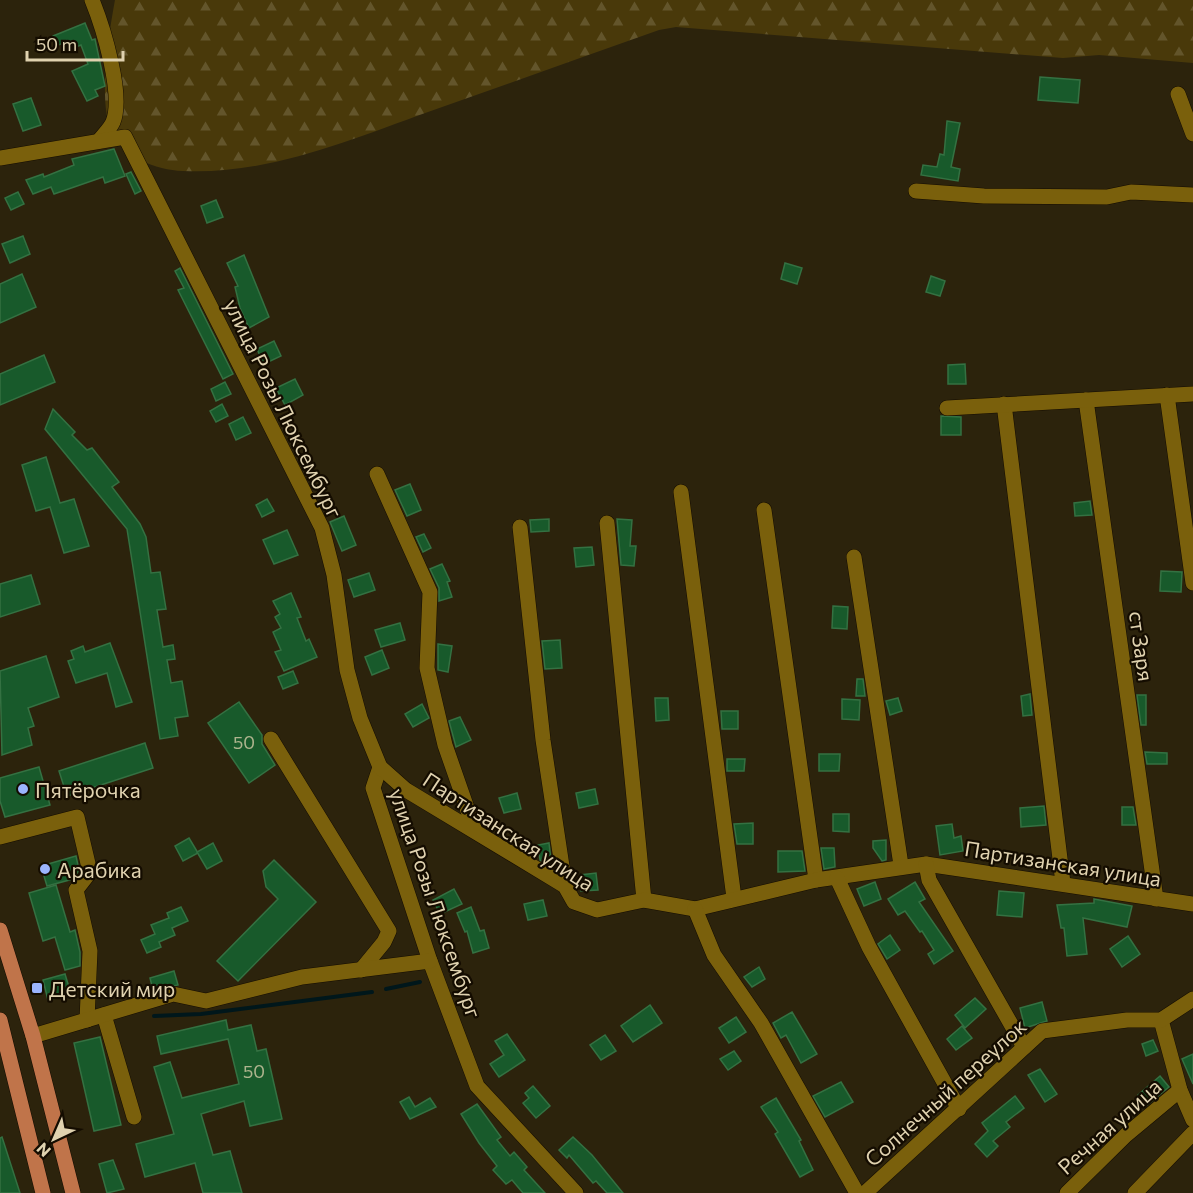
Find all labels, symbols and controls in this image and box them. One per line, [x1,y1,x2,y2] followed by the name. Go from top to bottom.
[27,24,123,62] scale bar
[36,33,77,55] text: 50 m
[220,294,348,522] street label: улица Розы Люксембург
[1125,609,1159,683] street label: ст Заря
[233,731,255,753] house number: 50
[419,766,599,896] street label: Партизанская улица
[35,777,141,802] place label: Пятёрочка
[16,782,30,796] marker: Пятёрочка
[385,785,487,1021] street label: улица Розы Люксембург
[963,835,1163,891] street label: Партизанская улица
[57,857,142,882] place label: Арабика
[38,862,52,876] marker: Арабика
[49,976,175,1001] place label: Детский мир
[30,981,44,995] marker: Детский мир
[859,1013,1031,1171] street label: Солнечный переулок
[243,1060,265,1082] house number: 50
[1052,1073,1166,1179] street label: Речная улица
[24,1109,84,1169] north arrow
[32,1139,54,1161] text: N

